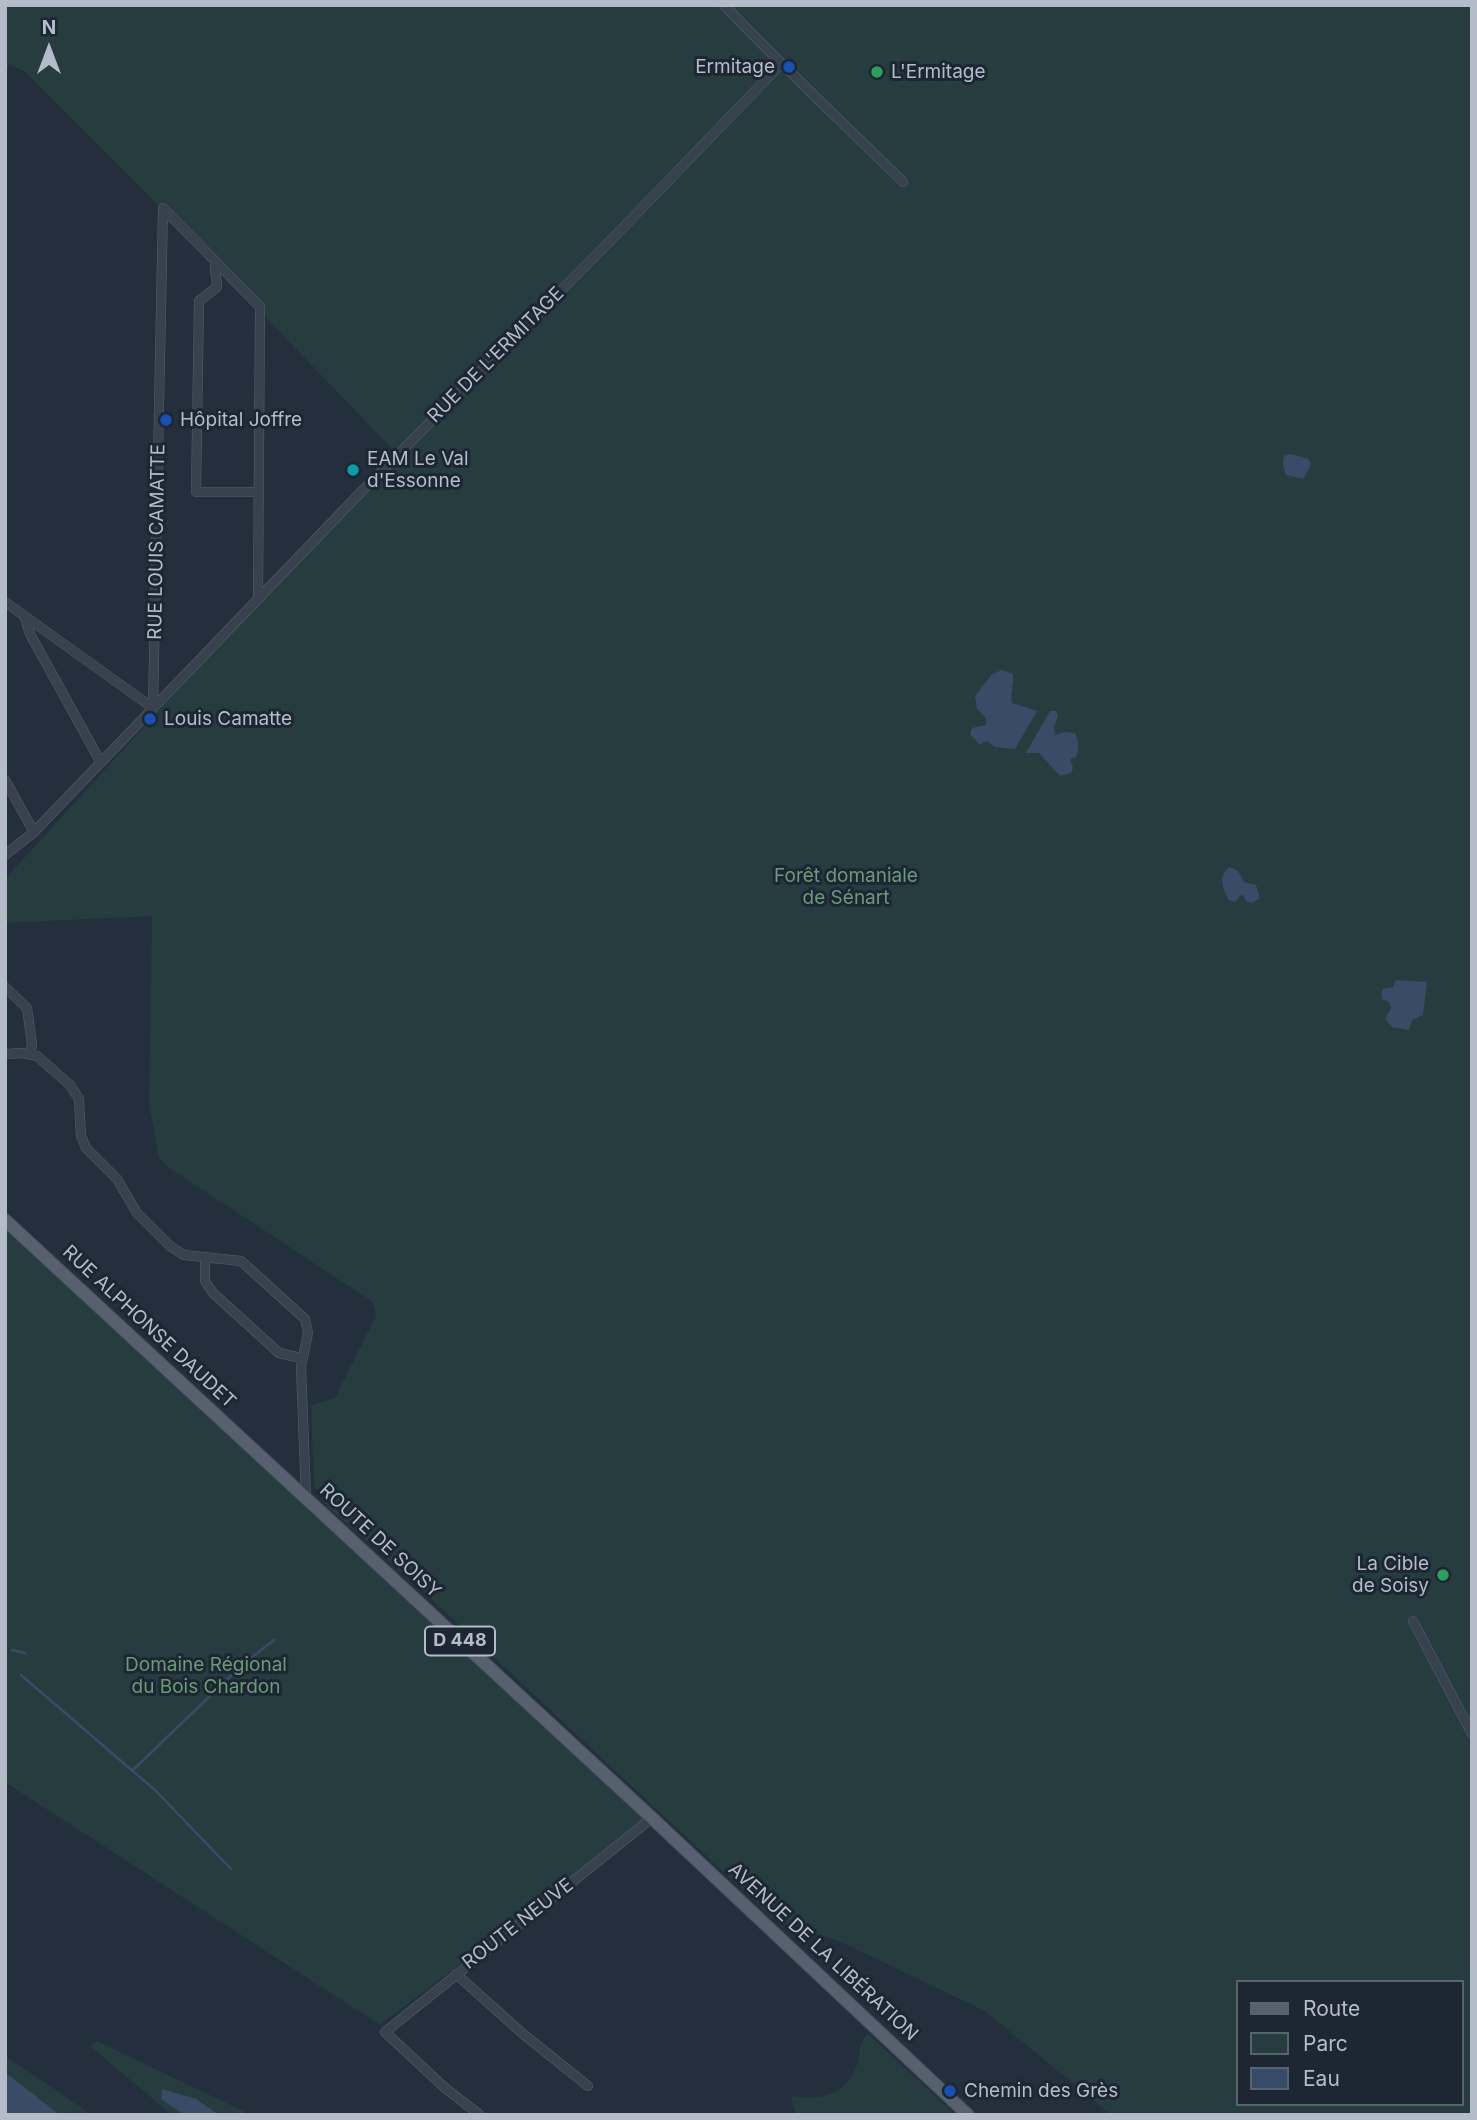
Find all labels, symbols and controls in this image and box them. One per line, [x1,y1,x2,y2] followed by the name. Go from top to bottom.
[14,14,84,84] north arrow
[42,16,56,39] text: N
[695,56,775,78] place label: Ermitage
[781,59,797,75] marker: Ermitage
[891,61,986,83] place label: L'Ermitage
[869,64,885,80] marker: L'Ermitage
[423,282,569,428] street label: RUE DE L'ERMITAGE
[180,409,302,431] place label: Hôpital Joffre
[158,412,174,428] marker: Hôpital Joffre
[144,444,170,640] street label: RUE LOUIS CAMATTE
[367,448,469,492] place label: EAM Le Val d'Essonne
[345,462,361,478] marker: EAM Le Val d'Essonne
[164,708,292,730] place label: Louis Camatte
[142,711,158,727] marker: Louis Camatte
[774,865,918,909] park label: Forêt domaniale de Sénart
[58,1241,240,1413] street label: RUE ALPHONSE DAUDET
[315,1479,445,1603] street label: ROUTE DE SOISY
[1352,1553,1429,1597] place label: La Cible de Soisy
[1435,1567,1451,1583] marker: La Cible de Soisy
[425,1626,495,1656] road number: D 448
[125,1654,287,1698] park label: Domaine Régional du Bois Chardon
[723,1858,923,2046] street label: AVENUE DE LA LIBÉRATION
[458,1874,578,1974] street label: ROUTE NEUVE
[1236,1980,1463,2106] legend
[1303,1996,1360,2021] text: Route
[1303,2031,1348,2056] text: Parc
[1303,2066,1340,2091] text: Eau
[964,2080,1118,2102] place label: Chemin des Grès
[942,2083,958,2099] marker: Chemin des Grès

